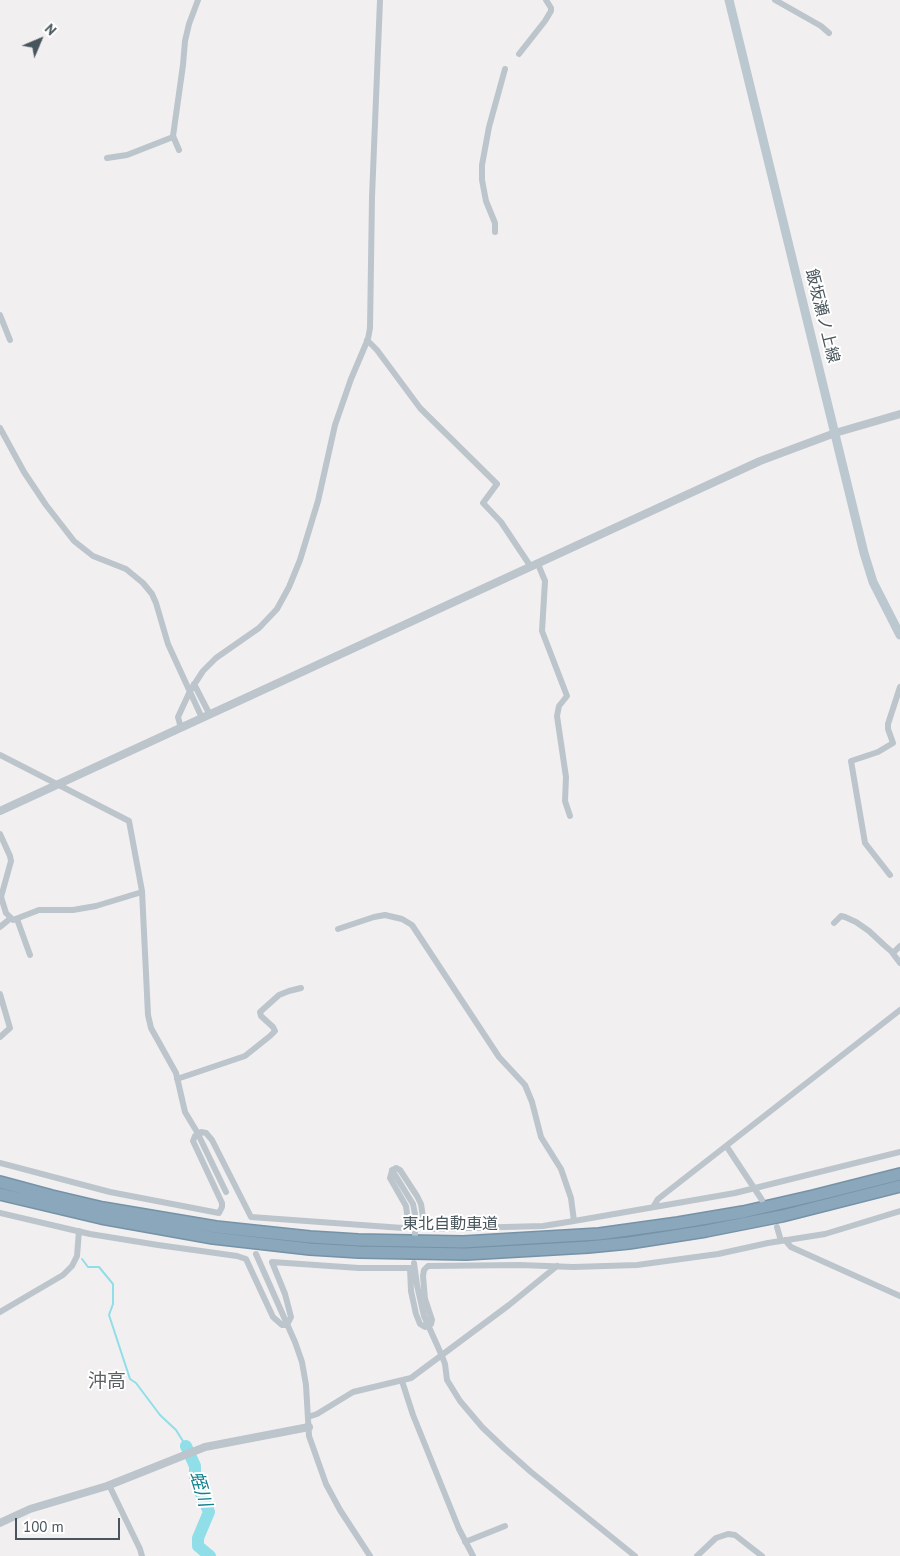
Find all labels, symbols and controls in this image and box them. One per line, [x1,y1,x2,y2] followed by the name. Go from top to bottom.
[15,15,65,65] north arrow
[41,20,60,39] text: N
[801,267,843,365] street label: 飯坂瀬ノ上線
[402,1214,498,1234] street label: 東北自動車道
[88,1371,126,1393] district label: 沖高
[184,1469,216,1509] water label: 蛭川
[18,1508,122,1540] scale bar
[23,1517,64,1536] text: 100 m

